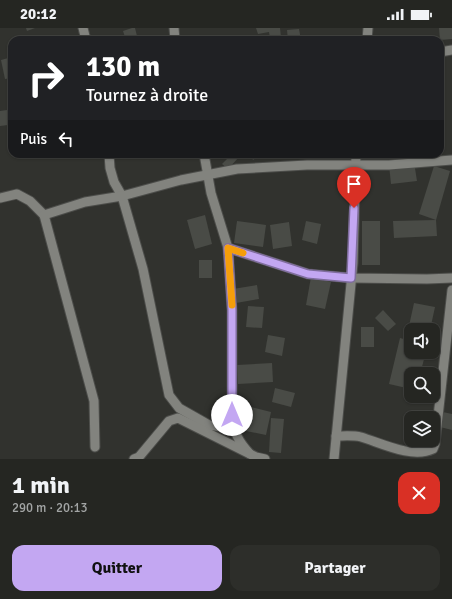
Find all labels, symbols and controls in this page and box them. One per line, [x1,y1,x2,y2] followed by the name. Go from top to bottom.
[20,5,57,23] text: 20:12
[86,50,160,84] text: 130 m
[20,52,72,104] icon: right
[86,84,208,106] text: Tournez à droite
[55,128,77,150] icon: left
[20,130,47,148] text: Puis
[337,167,371,208] pin
[343,173,365,195] icon: arrive
[404,323,440,447] map controls
[404,323,440,359] button: sound
[404,367,440,403] button: search
[211,394,253,436] position arrow
[404,411,440,447] button: layers
[12,470,70,500] text: 1 min
[398,472,440,514] button: close
[12,500,88,516] text: 290 m · 20:13
[12,545,222,591] button: Quitter
[230,545,440,591] button: Partager

